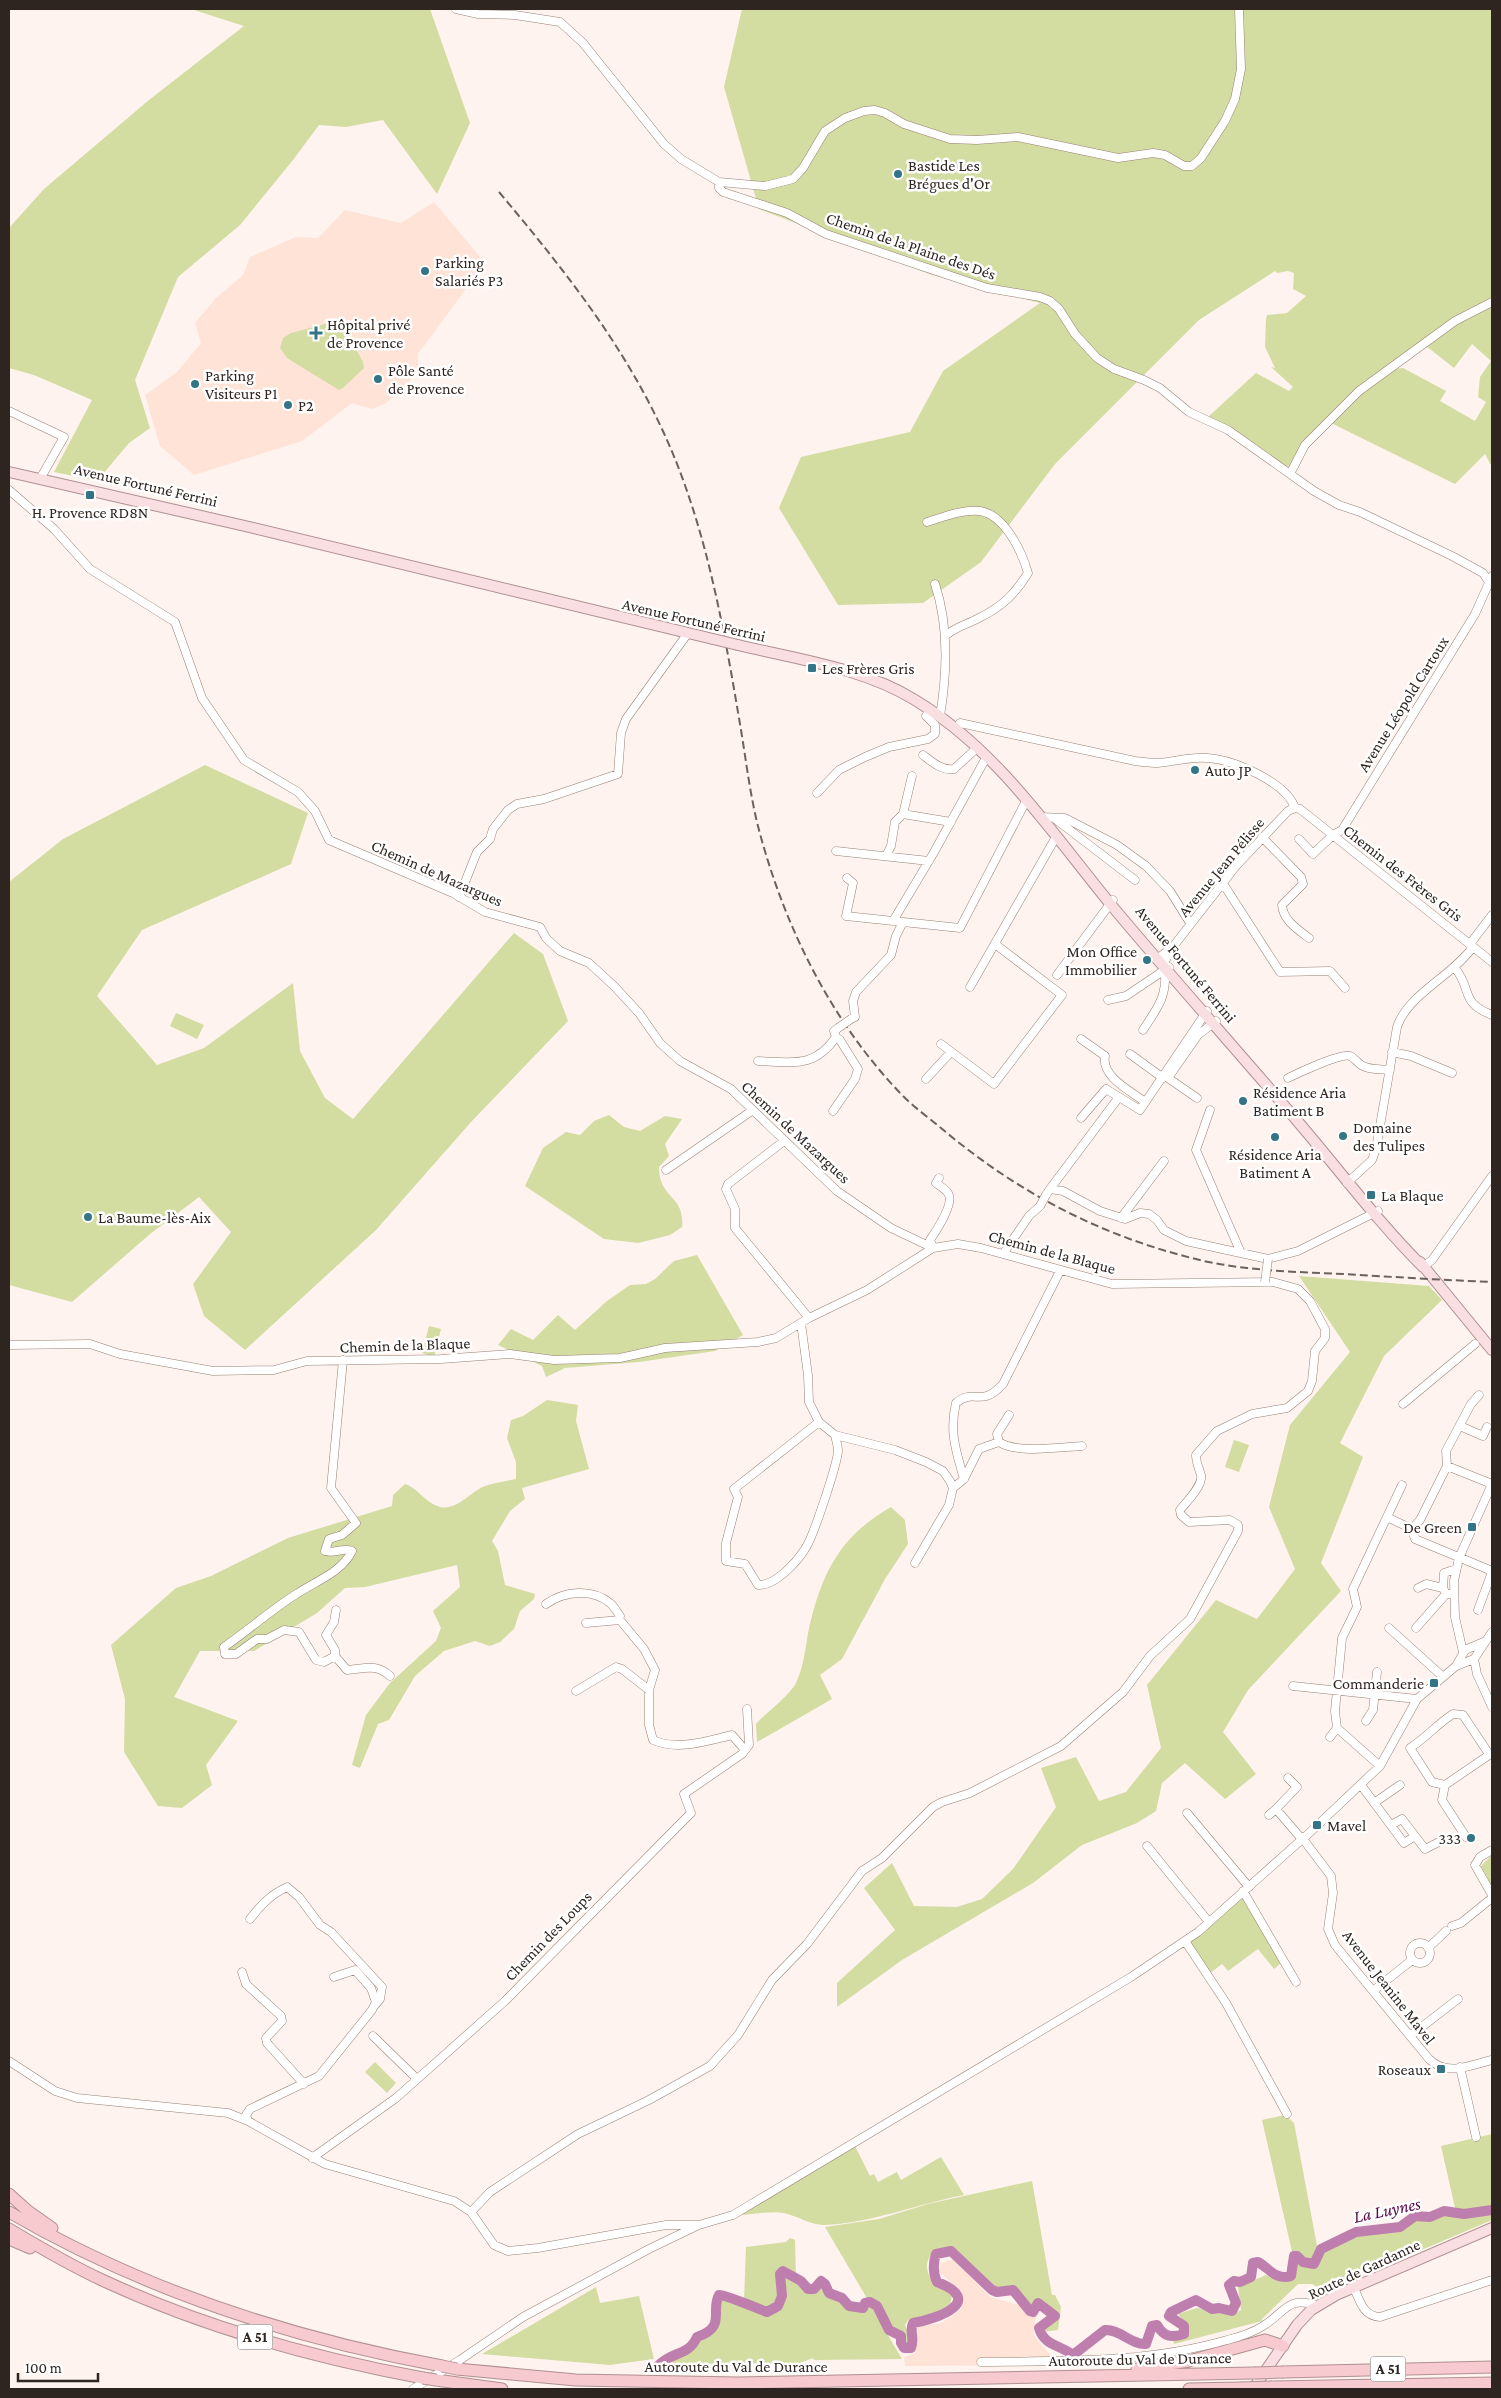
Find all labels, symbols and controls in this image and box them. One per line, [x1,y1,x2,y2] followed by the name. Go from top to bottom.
[908,157,990,193] place label: Bastide Les Brégues d'Or
[892,168,904,180] marker: Bastide Les Brégues d'Or
[824,209,998,283] street label: Chemin de la Plaine des Dés
[435,254,503,289] place label: Parking Salariés P3
[419,265,431,277] marker: Parking Salariés P3
[327,316,410,351] place label: Hôpital privé de Provence
[309,326,323,340] marker: Hôpital privé de Provence
[388,362,464,397] place label: Pôle Santé de Provence
[205,367,277,402] place label: Parking Visiteurs P1
[372,373,384,385] marker: Pôle Santé de Provence
[189,378,201,390] marker: Parking Visiteurs P1
[298,397,314,414] place label: P2
[282,399,294,411] marker: P2
[73,460,219,510] street label: Avenue Fortuné Ferrini
[84,489,96,501] marker: H. Provence RD8N
[32,504,148,521] place label: H. Provence RD8N
[621,595,767,645] street label: Avenue Fortuné Ferrini
[1354,633,1453,775] street label: Avenue Léopold Cartoux
[822,660,914,677] place label: Les Frères Gris
[806,662,818,674] marker: Les Frères Gris
[1205,762,1251,780] place label: Auto JP
[1189,764,1201,776] marker: Auto JP
[1175,814,1268,920] street label: Avenue Jean Pélisse
[1340,821,1466,925] street label: Chemin des Frères Gris
[368,836,505,911] street label: Chemin de Mazargues
[1132,902,1240,1026] street label: Avenue Fortuné Ferrini
[1065,943,1137,978] place label: Mon Office Immobilier
[1141,954,1153,966] marker: Mon Office Immobilier
[738,1077,854,1187] street label: Chemin de Mazargues
[1253,1084,1347,1119] place label: Résidence Aria Batiment B
[1237,1095,1249,1107] marker: Résidence Aria Batiment B
[1353,1119,1425,1155] place label: Domaine des Tulipes
[1337,1130,1349,1142] marker: Domaine des Tulipes
[1269,1131,1281,1143] marker: Résidence Aria Batiment A
[1228,1146,1322,1181] place label: Résidence Aria Batiment A
[1381,1187,1443,1205] place label: La Blaque
[1365,1189,1377,1201] marker: La Blaque
[98,1209,211,1226] place label: La Baume-lès-Aix
[82,1211,94,1223] marker: La Baume-lès-Aix
[986,1227,1117,1278] street label: Chemin de la Blaque
[339,1334,471,1357] street label: Chemin de la Blaque
[1403,1519,1462,1536] place label: De Green
[1466,1521,1478,1533] marker: De Green
[1333,1675,1424,1692] place label: Commanderie
[1428,1677,1440,1689] marker: Commanderie
[1327,1817,1366,1834] place label: Mavel
[1311,1819,1323,1831] marker: Mavel
[1438,1830,1461,1847] place label: 333
[1465,1832,1477,1844] marker: 333
[501,1888,596,1985] street label: Chemin des Loups
[1338,1927,1439,2048] street label: Avenue Jeanine Mavel
[1378,2061,1431,2078] place label: Roseaux
[1435,2063,1447,2075] marker: Roseaux
[1352,2193,1423,2227] water label: La Luynes
[1305,2236,1423,2302] street label: Route de Gardanne
[238,2324,272,2350] road number: A 51
[1048,2349,1232,2369] street label: Autoroute du Val de Durance
[18,2350,98,2382] scale bar
[1370,2356,1406,2382] road number: A 51
[644,2358,828,2375] street label: Autoroute du Val de Durance
[25,2360,62,2376] text: 100 m

